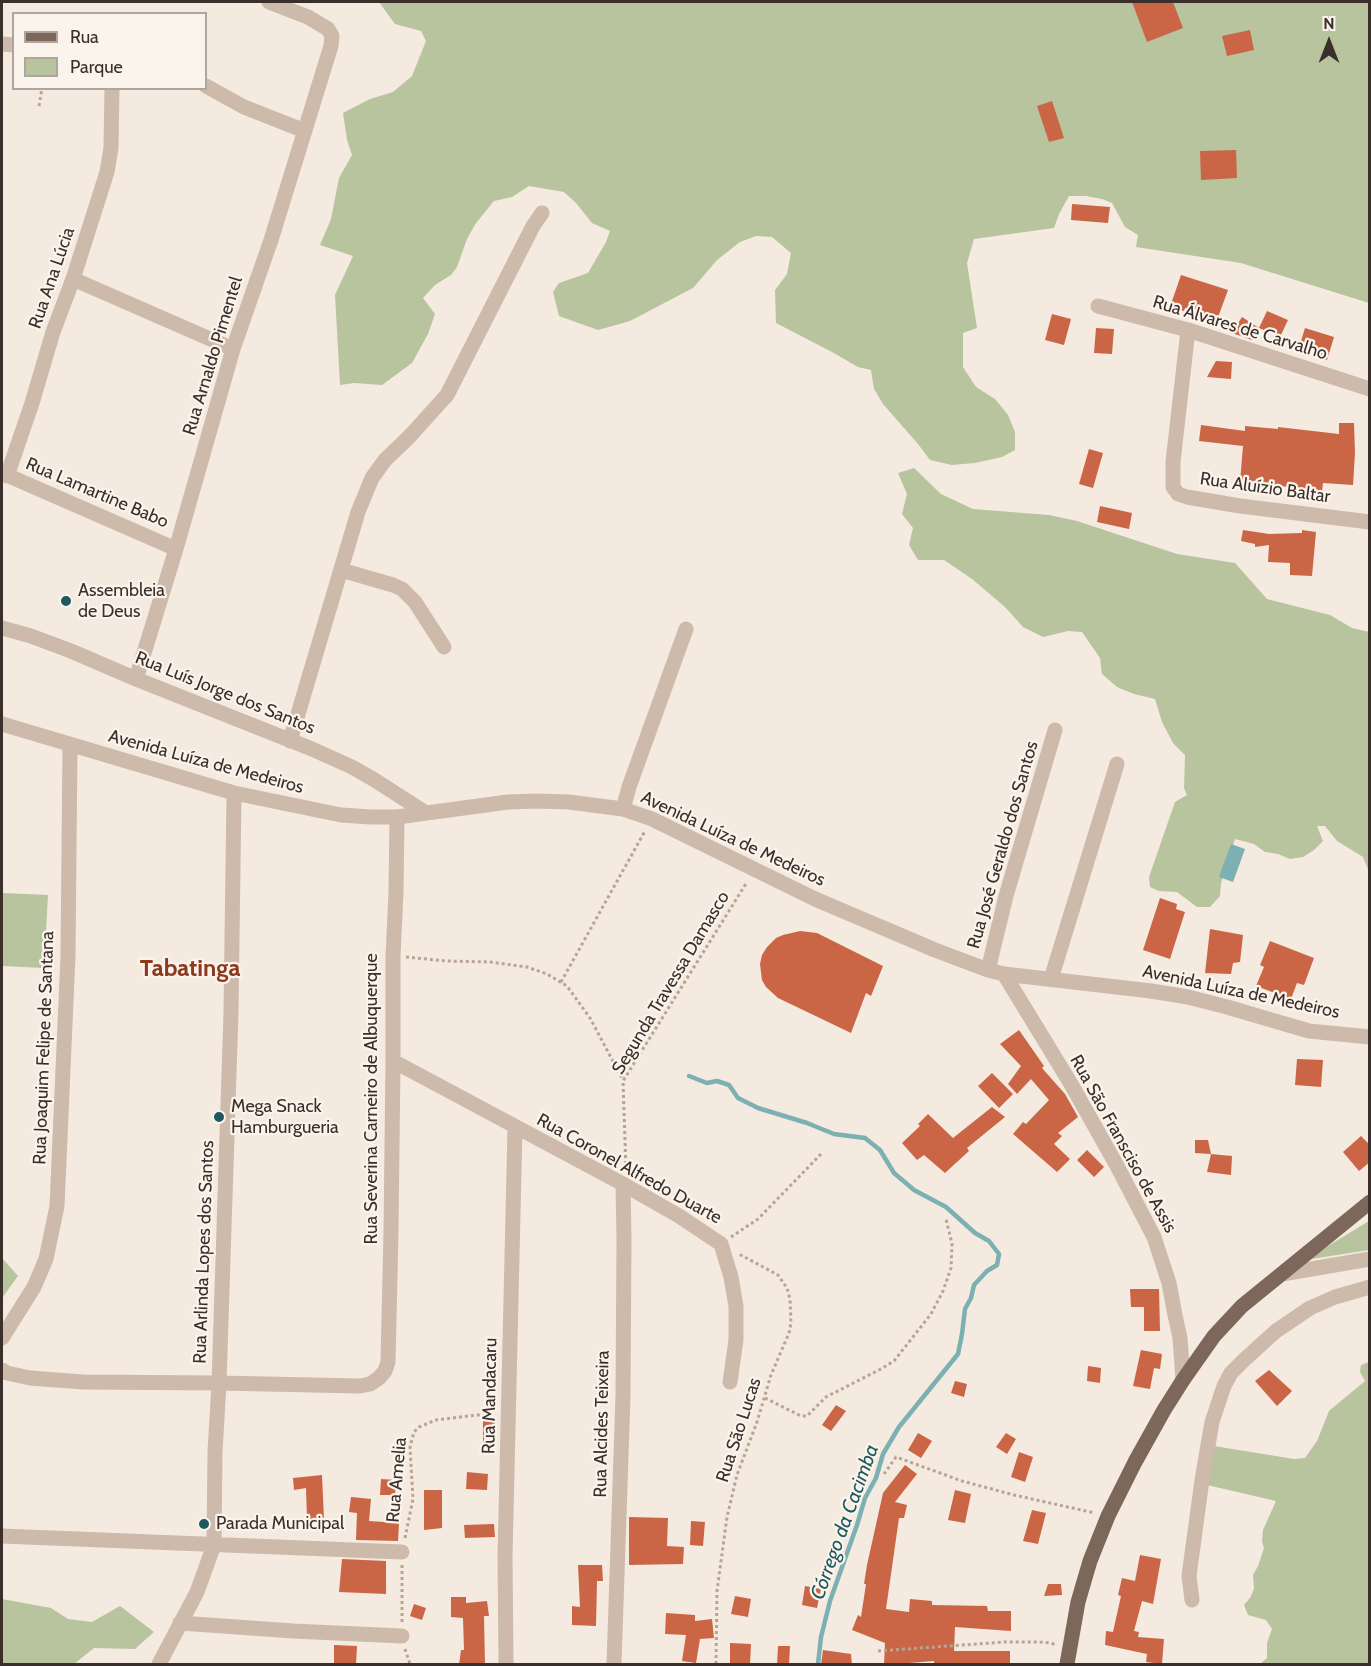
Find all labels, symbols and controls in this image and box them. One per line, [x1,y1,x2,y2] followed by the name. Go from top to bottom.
[12,12,207,90] legend
[1299,12,1359,72] north arrow
[1323,14,1335,33] text: N
[70,26,99,48] text: Rua
[70,56,123,78] text: Parque
[25,225,79,331] street label: Rua Ana Lúcia
[179,274,247,438] street label: Rua Arnaldo Pimentel
[1150,291,1330,365] street label: Rua Álvares de Carvalho
[22,453,172,533] street label: Rua Lamartine Babo
[1198,468,1332,508] street label: Rua Aluízio Baltar
[78,580,165,622] place label: Assembleia de Deus
[59,594,73,608] marker: Assembleia de Deus
[132,647,318,739] street label: Rua Luís Jorge dos Santos
[106,726,306,798] street label: Avenida Luíza de Medeiros
[963,739,1043,951] street label: Rua José Geraldo dos Santos
[637,787,829,891] street label: Avenida Luíza de Medeiros
[608,888,734,1078] street label: Segunda Travessa Damasco
[29,931,59,1165] street label: Rua Joaquim Felipe de Santana
[361,953,383,1245] street label: Rua Severina Carneiro de Albuquerque
[140,955,240,983] district label: Tabatinga
[1140,961,1342,1023] street label: Avenida Luíza de Medeiros
[1065,1051,1181,1237] street label: Rua São Fransciso de Assis
[231,1096,339,1138] place label: Mega Snack Hamburgueria
[533,1109,725,1229] street label: Rua Coronel Alfredo Duarte
[212,1110,226,1124] marker: Mega Snack Hamburgueria
[189,1140,219,1364] street label: Rua Arlinda Lopes dos Santos
[478,1338,502,1454] street label: Rua Mandacaru
[590,1350,614,1498] street label: Rua Alcides Teixeira
[712,1375,766,1485] street label: Rua São Lucas
[383,1436,411,1524] street label: Rua Amelia
[806,1441,884,1603] water label: Córrego da Cacimba
[216,1513,344,1535] place label: Parada Municipal
[197,1517,211,1531] marker: Parada Municipal

